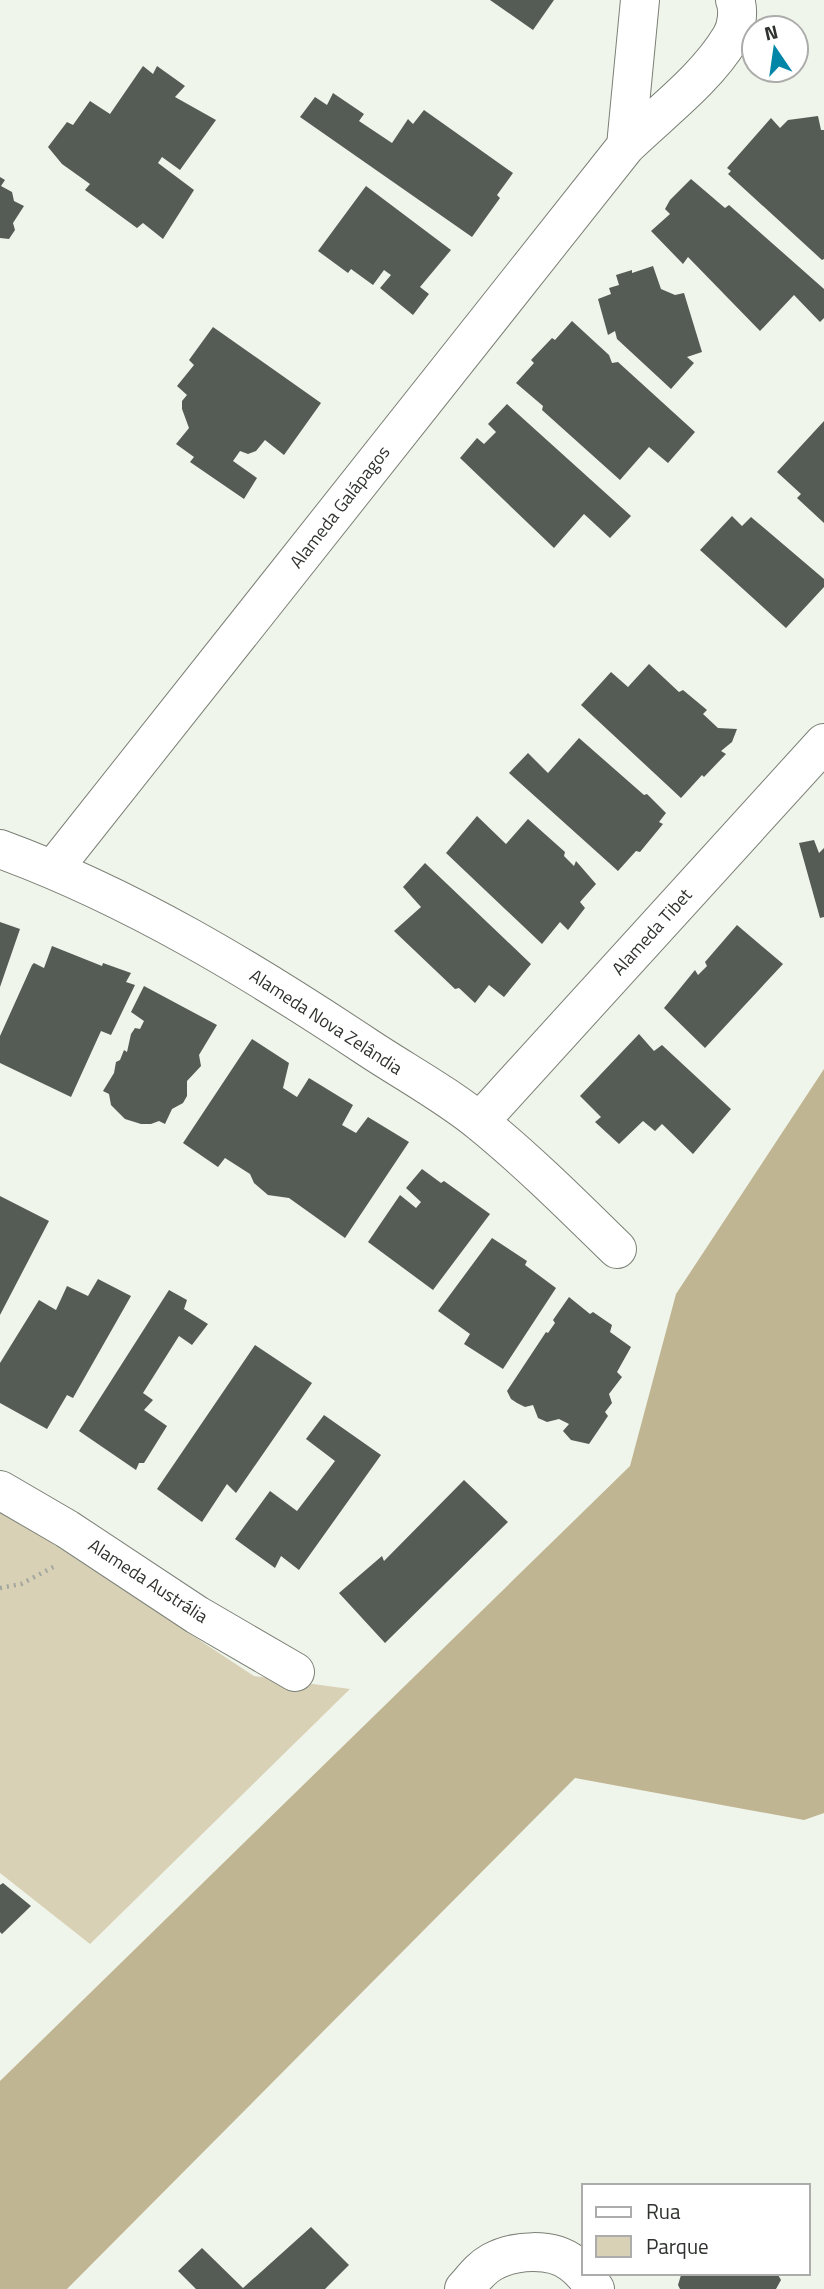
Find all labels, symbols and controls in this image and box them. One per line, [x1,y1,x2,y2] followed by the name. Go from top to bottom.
[740,14,810,84] north arrow
[761,16,781,48] text: N
[283,439,396,574] street label: Alameda Galápagos
[605,882,699,981] street label: Alameda Tibet
[245,962,408,1081] street label: Alameda Nova Zelândia
[83,1532,213,1629] street label: Alameda Austrália
[582,2184,810,2275] legend
[646,2195,681,2227] text: Rua
[646,2230,709,2262] text: Parque

